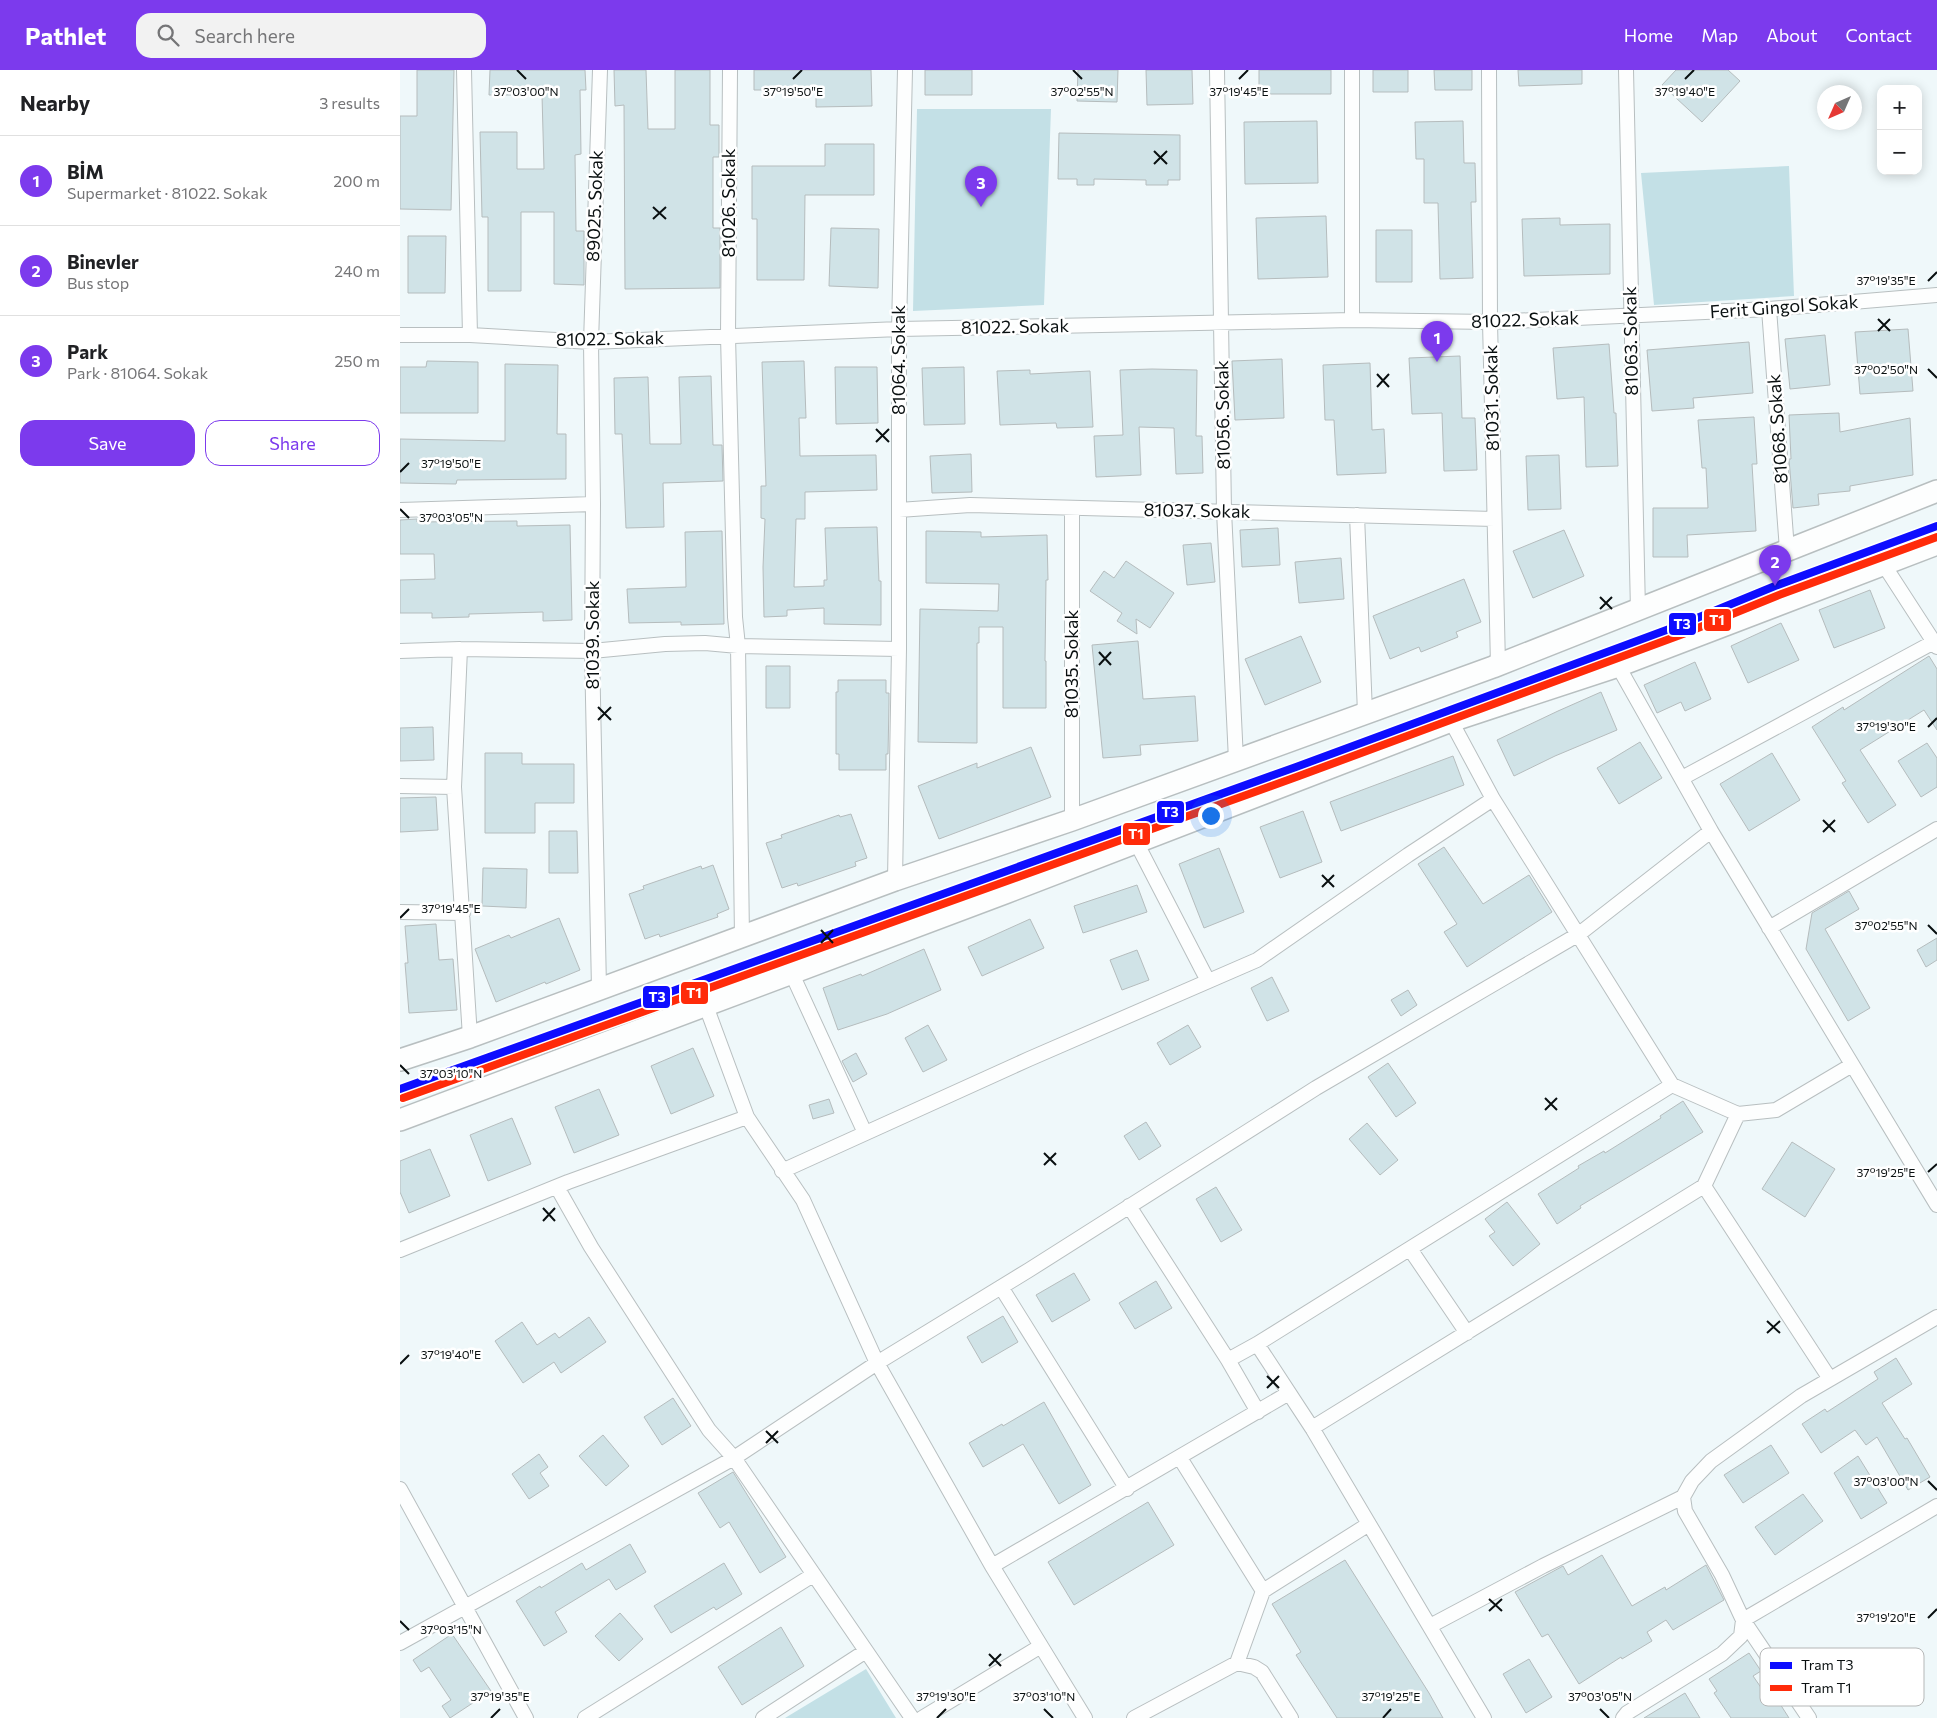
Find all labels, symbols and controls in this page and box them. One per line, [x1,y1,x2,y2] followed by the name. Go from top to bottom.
[136,13,486,58] search box
[25,21,106,50] text: Pathlet
[154,21,182,49] icon: search
[194,24,295,47] text: Search here
[1624,24,1673,46] text: Home
[1701,24,1738,46] text: Map
[1766,24,1818,46] text: About
[1846,24,1912,46] text: Contact
[493,84,559,98] text: 37°03'00"N
[763,84,823,98] text: 37°19'50"E
[1050,84,1114,98] text: 37°02'55"N
[1209,84,1269,98] text: 37°19'45"E
[1655,84,1715,98] text: 37°19'40"E
[1817,85,1862,130] north arrow
[1877,85,1922,175] map controls
[1877,85,1922,130] button: +
[20,90,90,115] text: Nearby
[319,93,380,112] text: 3 results
[1877,130,1922,175] button: −
[717,148,739,257] street label: 81026. Sokak
[581,150,607,262] street label: 89025. Sokak
[67,160,104,183] text: BİM
[965,166,997,207] pin: 3
[32,171,40,190] text: 1
[333,171,380,190] text: 200 m
[67,183,268,202] text: Supermarket · 81022. Sokak
[67,250,139,273] text: Binevler
[31,261,41,280] text: 2
[334,261,380,280] text: 240 m
[67,273,129,292] text: Bus stop
[1856,273,1916,287] text: 37°19'35"E
[1618,286,1642,396] street label: 81063. Sokak
[1709,290,1859,322] street label: Ferit Gingol Sokak
[887,305,909,415] street label: 81064. Sokak
[1471,306,1580,332] street label: 81022. Sokak
[961,314,1070,338] street label: 81022. Sokak
[1421,321,1453,362] pin: 1
[556,326,665,350] street label: 81022. Sokak
[67,340,108,363] text: Park
[1479,344,1503,451] street label: 81031. Sokak
[31,351,41,370] text: 3
[334,351,380,370] text: 250 m
[1210,360,1234,470] street label: 81056. Sokak
[1854,362,1918,376] text: 37°02'50"N
[67,363,208,382] text: Park · 81064. Sokak
[1762,373,1792,485] street label: 81068. Sokak
[20,420,195,466] button: Save
[205,420,380,466] button: Share
[421,456,481,470] text: 37°19'50"E
[1143,498,1251,522] street label: 81037. Sokak
[419,510,483,524] text: 37°03'05"N
[1759,545,1791,586] pin: 2
[581,580,603,690] street label: 81039. Sokak
[1703,608,1732,632] line badge: T1
[1060,609,1082,718] street label: 81035. Sokak
[1709,611,1725,628] text: T1
[1668,612,1697,636] line badge: T3
[1673,615,1691,632] text: T3
[1856,719,1916,733] text: 37°19'30"E
[1156,800,1185,824] line badge: T3
[1161,803,1179,820] text: T3
[1198,803,1224,829] your location
[1122,822,1151,846] line badge: T1
[1128,825,1144,842] text: T1
[421,901,481,915] text: 37°19'45"E
[1854,918,1918,932] text: 37°02'55"N
[680,981,709,1005] line badge: T1
[686,984,702,1001] text: T1
[642,985,671,1009] line badge: T3
[648,988,666,1005] text: T3
[420,1066,482,1080] text: 37°03'10"N
[1857,1165,1915,1179] text: 37°19'25"E
[421,1347,481,1361] text: 37°19'40"E
[1853,1474,1919,1488] text: 37°03'00"N
[1856,1610,1916,1624] text: 37°19'20"E
[420,1622,482,1636] text: 37°03'15"N
[1760,1648,1924,1706] legend
[1801,1656,1853,1673] text: Tram T3
[1801,1679,1851,1696] text: Tram T1
[470,1689,530,1703] text: 37°19'35"E
[916,1689,976,1703] text: 37°19'30"E
[1013,1689,1075,1703] text: 37°03'10"N
[1362,1689,1420,1703] text: 37°19'25"E
[1568,1689,1632,1703] text: 37°03'05"N

